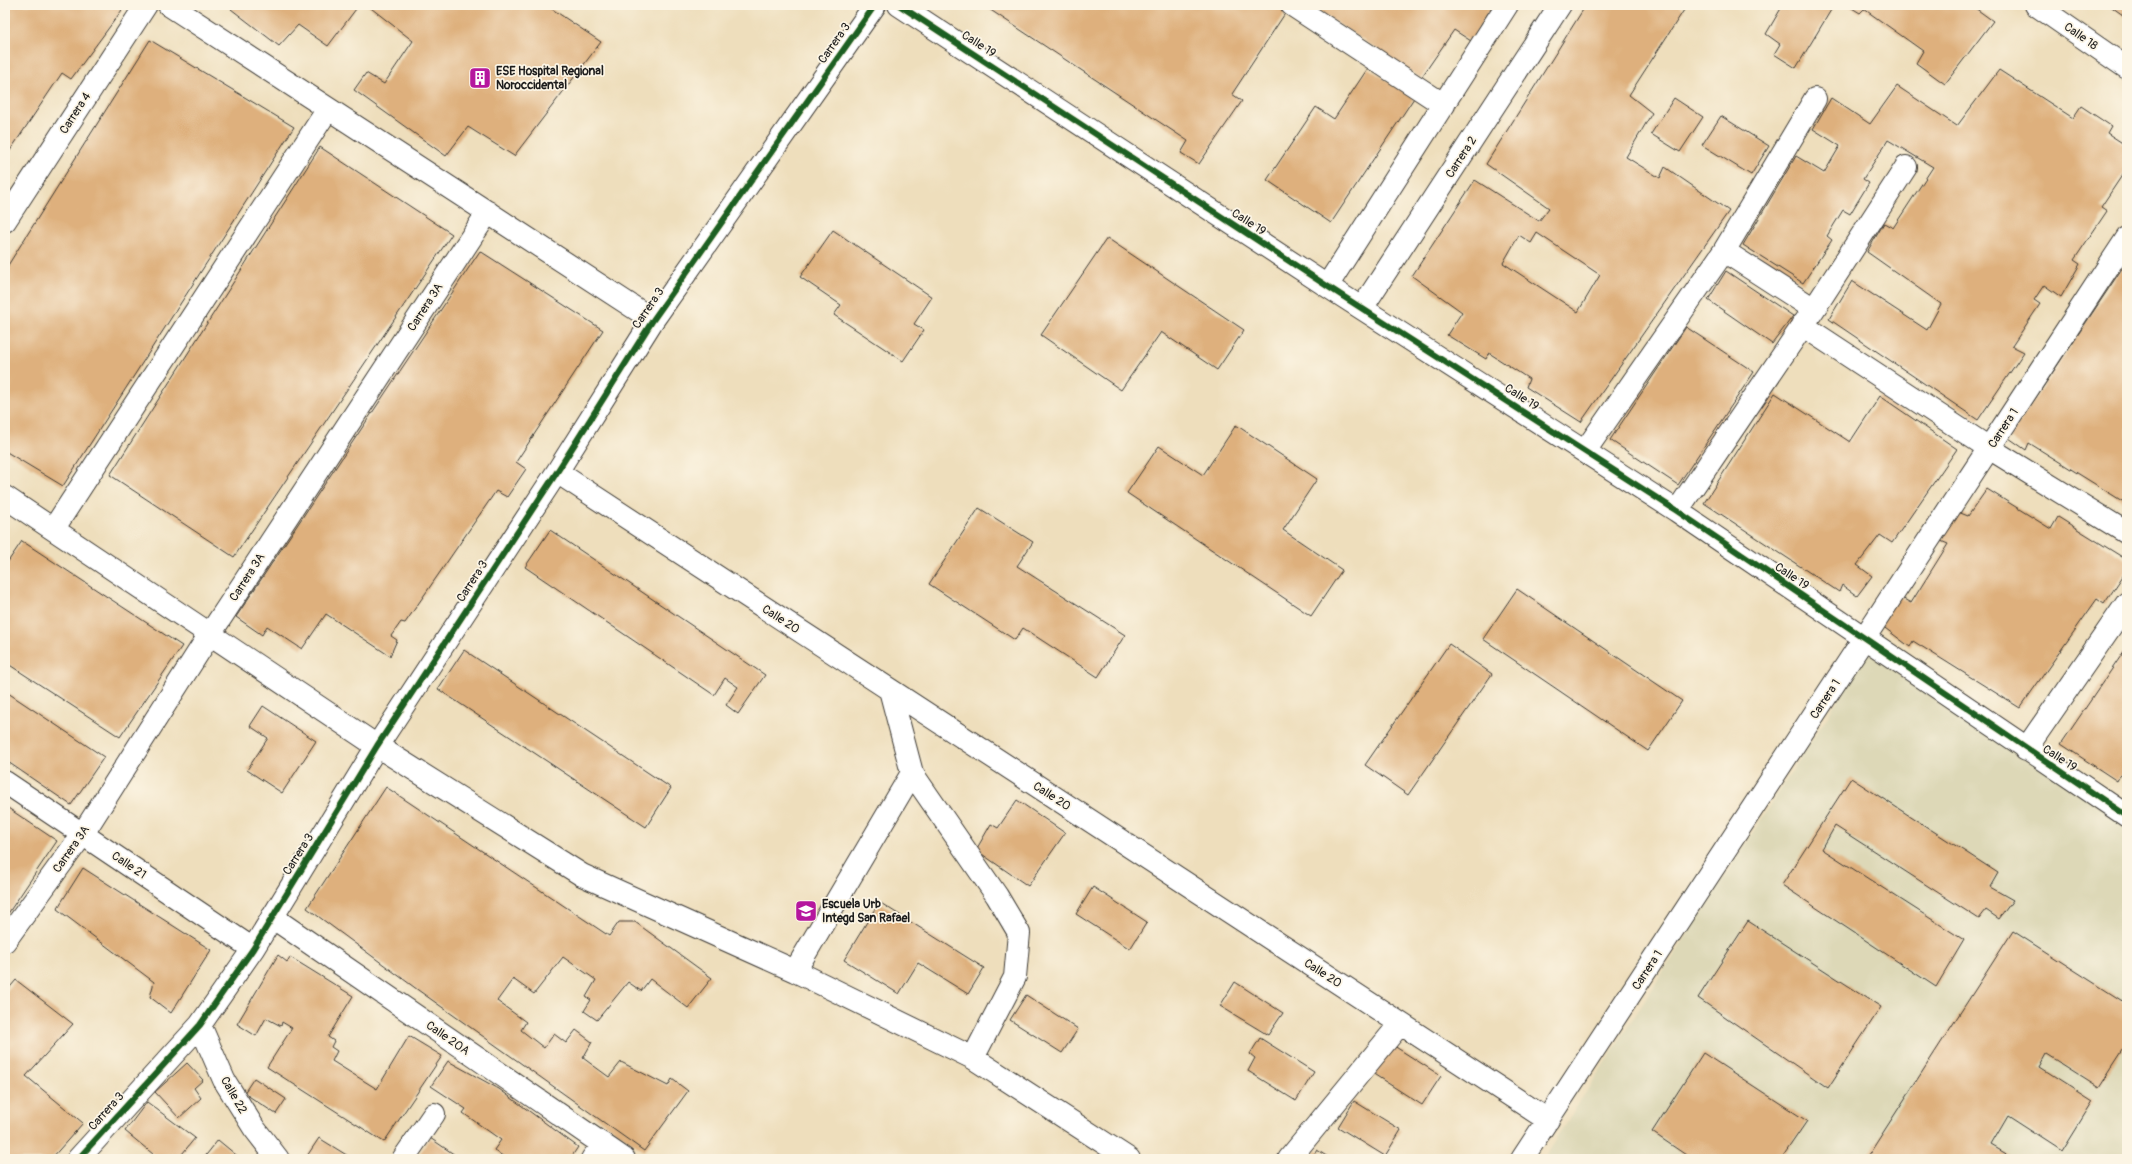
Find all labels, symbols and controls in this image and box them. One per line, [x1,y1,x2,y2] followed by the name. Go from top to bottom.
[2061,19,2101,53] street label: Calle 18
[815,20,854,67] street label: Carrera 3
[959,28,999,61] street label: Calle 19
[496,64,604,93] place label: ESE Hospital Regional Noroccidental
[467,65,493,91] building icon: ESE Hospital Regional Noroccidental
[56,90,94,137] street label: Carrera 4
[1442,133,1481,181] street label: Carrera 2
[1229,206,1269,239] street label: Calle 19
[404,280,447,334] street label: Carrera 3A
[629,285,668,332] street label: Carrera 3
[1502,381,1542,414] street label: Calle 19
[1985,406,2022,451] street label: Carrera 1
[226,550,269,604] street label: Carrera 3A
[453,557,492,605] street label: Carrera 3
[1772,560,1812,593] street label: Calle 19
[759,602,802,637] street label: Calle 20
[1807,677,1844,722] street label: Carrera 1
[2040,742,2080,775] street label: Calle 19
[1030,779,1073,814] street label: Calle 20
[50,823,93,876] street label: Carrera 3A
[280,830,317,878] street label: Carrera 3
[109,848,149,882] street label: Calle 21
[822,897,910,926] place label: Escuela Urb Integd San Rafael
[793,898,819,924] school or university icon: Escuela Urb Integd San Rafael
[1629,948,1666,993] street label: Carrera 1
[1301,956,1344,991] street label: Calle 20
[423,1018,473,1059] street label: Calle 20A
[217,1074,250,1117] street label: Calle 22
[85,1089,128,1134] street label: Carrera 3

